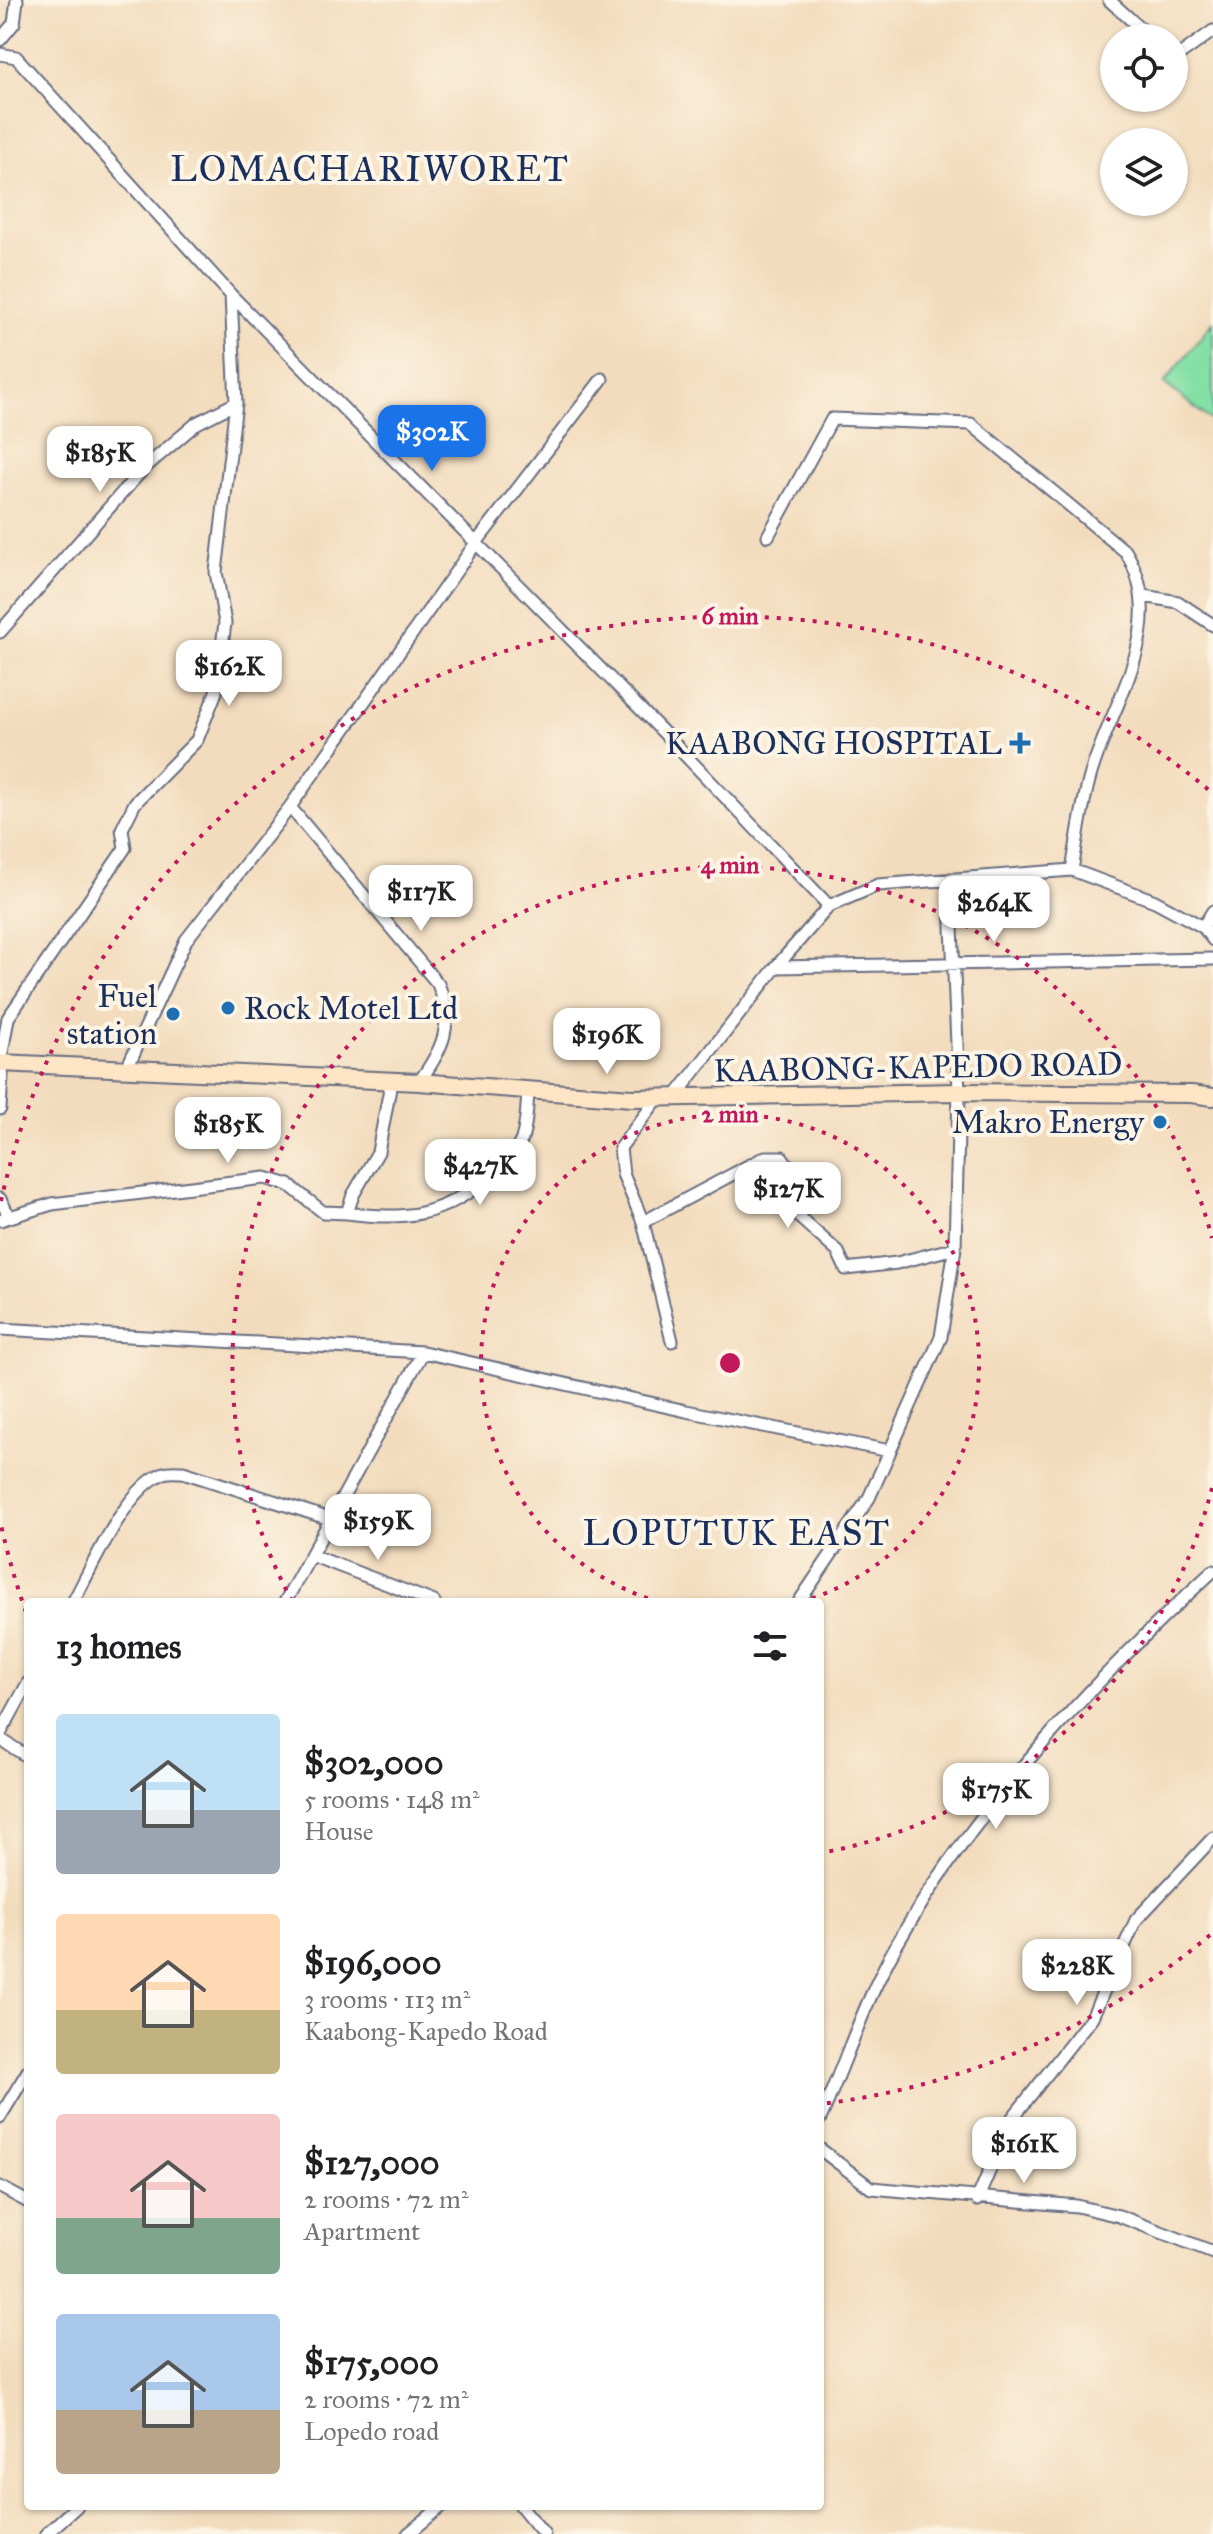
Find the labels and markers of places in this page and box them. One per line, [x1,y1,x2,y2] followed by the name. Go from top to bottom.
[376,405,488,473] pin: $302K
[44,426,156,494] pin: $185K
[173,640,285,708] pin: $162K
[665,724,1002,763] place label: KAABONG HOSPITAL
[1009,732,1031,754] marker: KAABONG HOSPITAL
[365,865,477,933] pin: $117K
[938,876,1050,944] pin: $264K
[67,977,157,1053] place label: Fuel station
[244,989,458,1028] place label: Rock Motel Ltd
[219,999,237,1017] marker: Rock Motel Ltd
[164,1005,182,1023] marker: Fuel station
[551,1008,663,1076] pin: $196K
[172,1097,284,1165] pin: $185K
[952,1103,1145,1142] place label: Makro Energy
[1151,1113,1169,1131] marker: Makro Energy
[424,1139,536,1207] pin: $427K
[732,1162,844,1230] pin: $127K
[716,1349,744,1377] centre of rings
[322,1494,434,1562] pin: $159K
[940,1763,1052,1831] pin: $175K
[1021,1939,1133,2007] pin: $228K
[968,2117,1080,2185] pin: $161K

